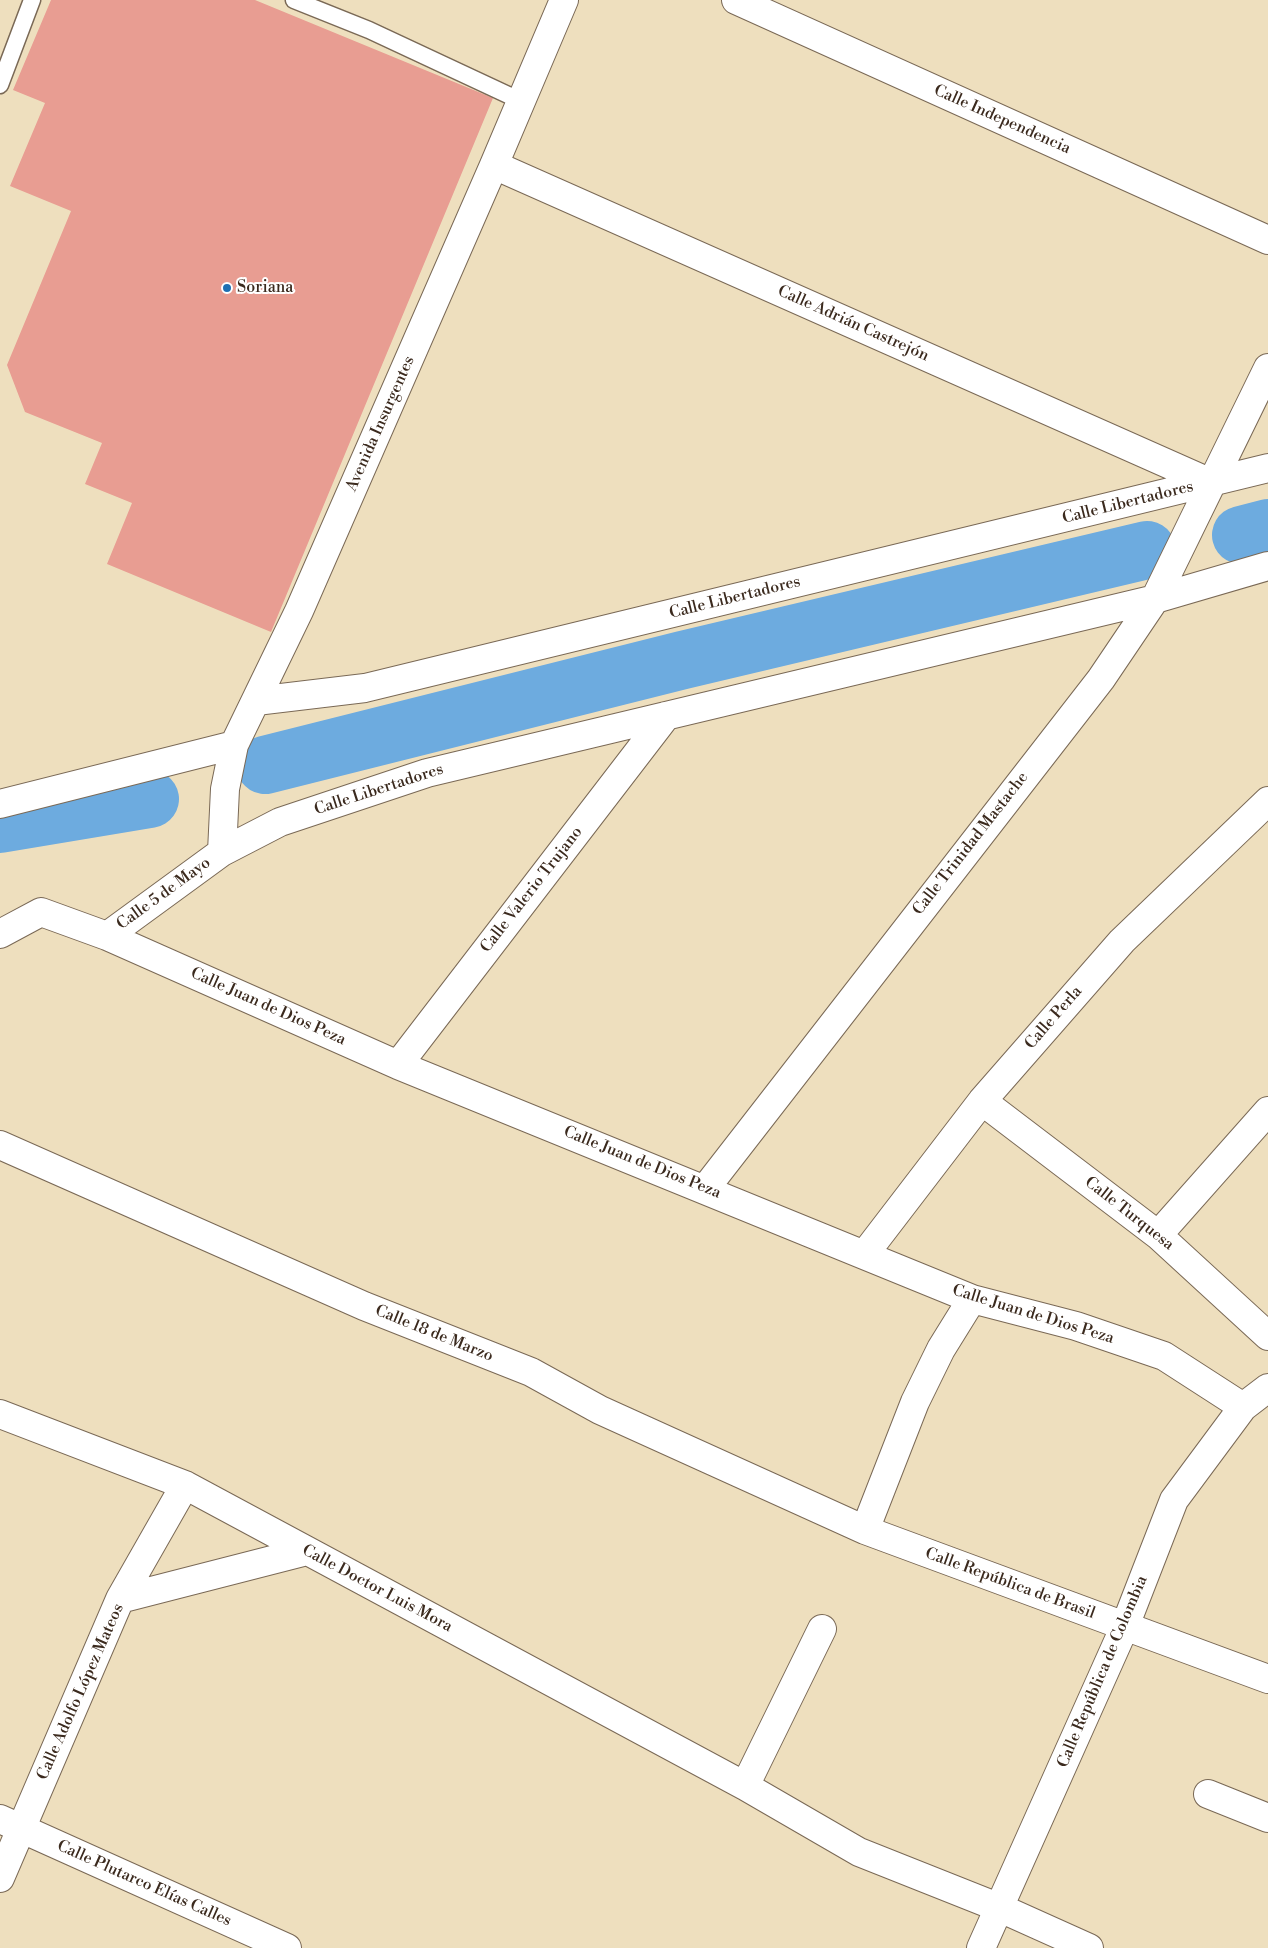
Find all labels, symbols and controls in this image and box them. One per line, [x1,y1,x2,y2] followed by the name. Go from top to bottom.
[931,81,1073,159] street label: Calle Independencia
[237,278,293,298] place label: Soriana
[221,282,233,294] marker: Soriana
[774,282,932,366] street label: Calle Adrián Castrejón
[343,353,419,495] street label: Avenida Insurgentes
[1061,477,1195,529] street label: Calle Libertadores
[668,572,802,624] street label: Calle Libertadores
[312,760,446,820] street label: Calle Libertadores
[909,769,1033,919] street label: Calle Trinidad Mastache
[477,823,587,957] street label: Calle Valerio Trujano
[113,854,215,934] street label: Calle 5 de Mayo
[187,964,349,1050] street label: Calle Juan de Dios Peza
[1021,982,1087,1054] street label: Calle Perla
[560,1123,724,1203] street label: Calle Juan de Dios Peza
[1081,1173,1177,1255] street label: Calle Turquesa
[950,1281,1116,1349] street label: Calle Juan de Dios Peza
[372,1302,496,1366] street label: Calle 18 de Marzo
[299,1541,455,1637] street label: Calle Doctor Luis Mora
[922,1544,1098,1624] street label: Calle República de Brasil
[1054,1573,1152,1771] street label: Calle República de Colombia
[33,1601,129,1783] street label: Calle Adolfo López Mateos
[54,1837,234,1931] street label: Calle Plutarco Elías Calles

